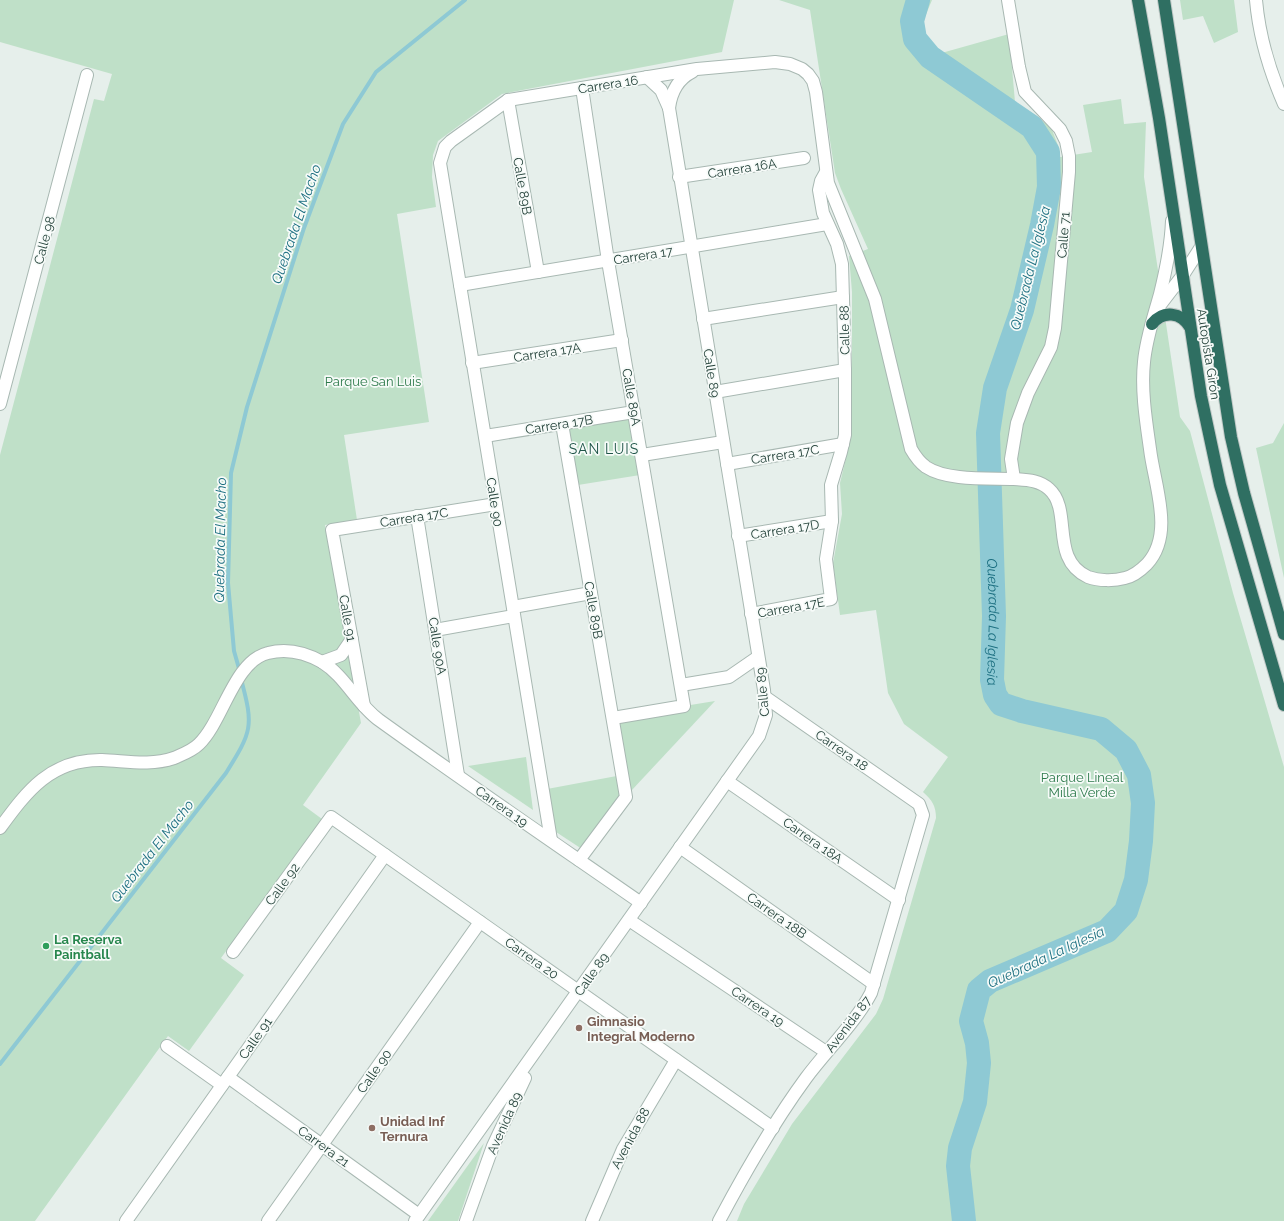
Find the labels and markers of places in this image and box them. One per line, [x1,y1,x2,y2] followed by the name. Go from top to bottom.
[54,932,123,962] place label: La Reserva Paintball
[41,941,51,951] marker: La Reserva Paintball
[587,1014,695,1044] place label: Gimnasio Integral Moderno
[574,1023,584,1033] marker: Gimnasio Integral Moderno
[380,1114,446,1144] place label: Unidad Inf Ternura
[367,1123,377,1133] marker: Unidad Inf Ternura

